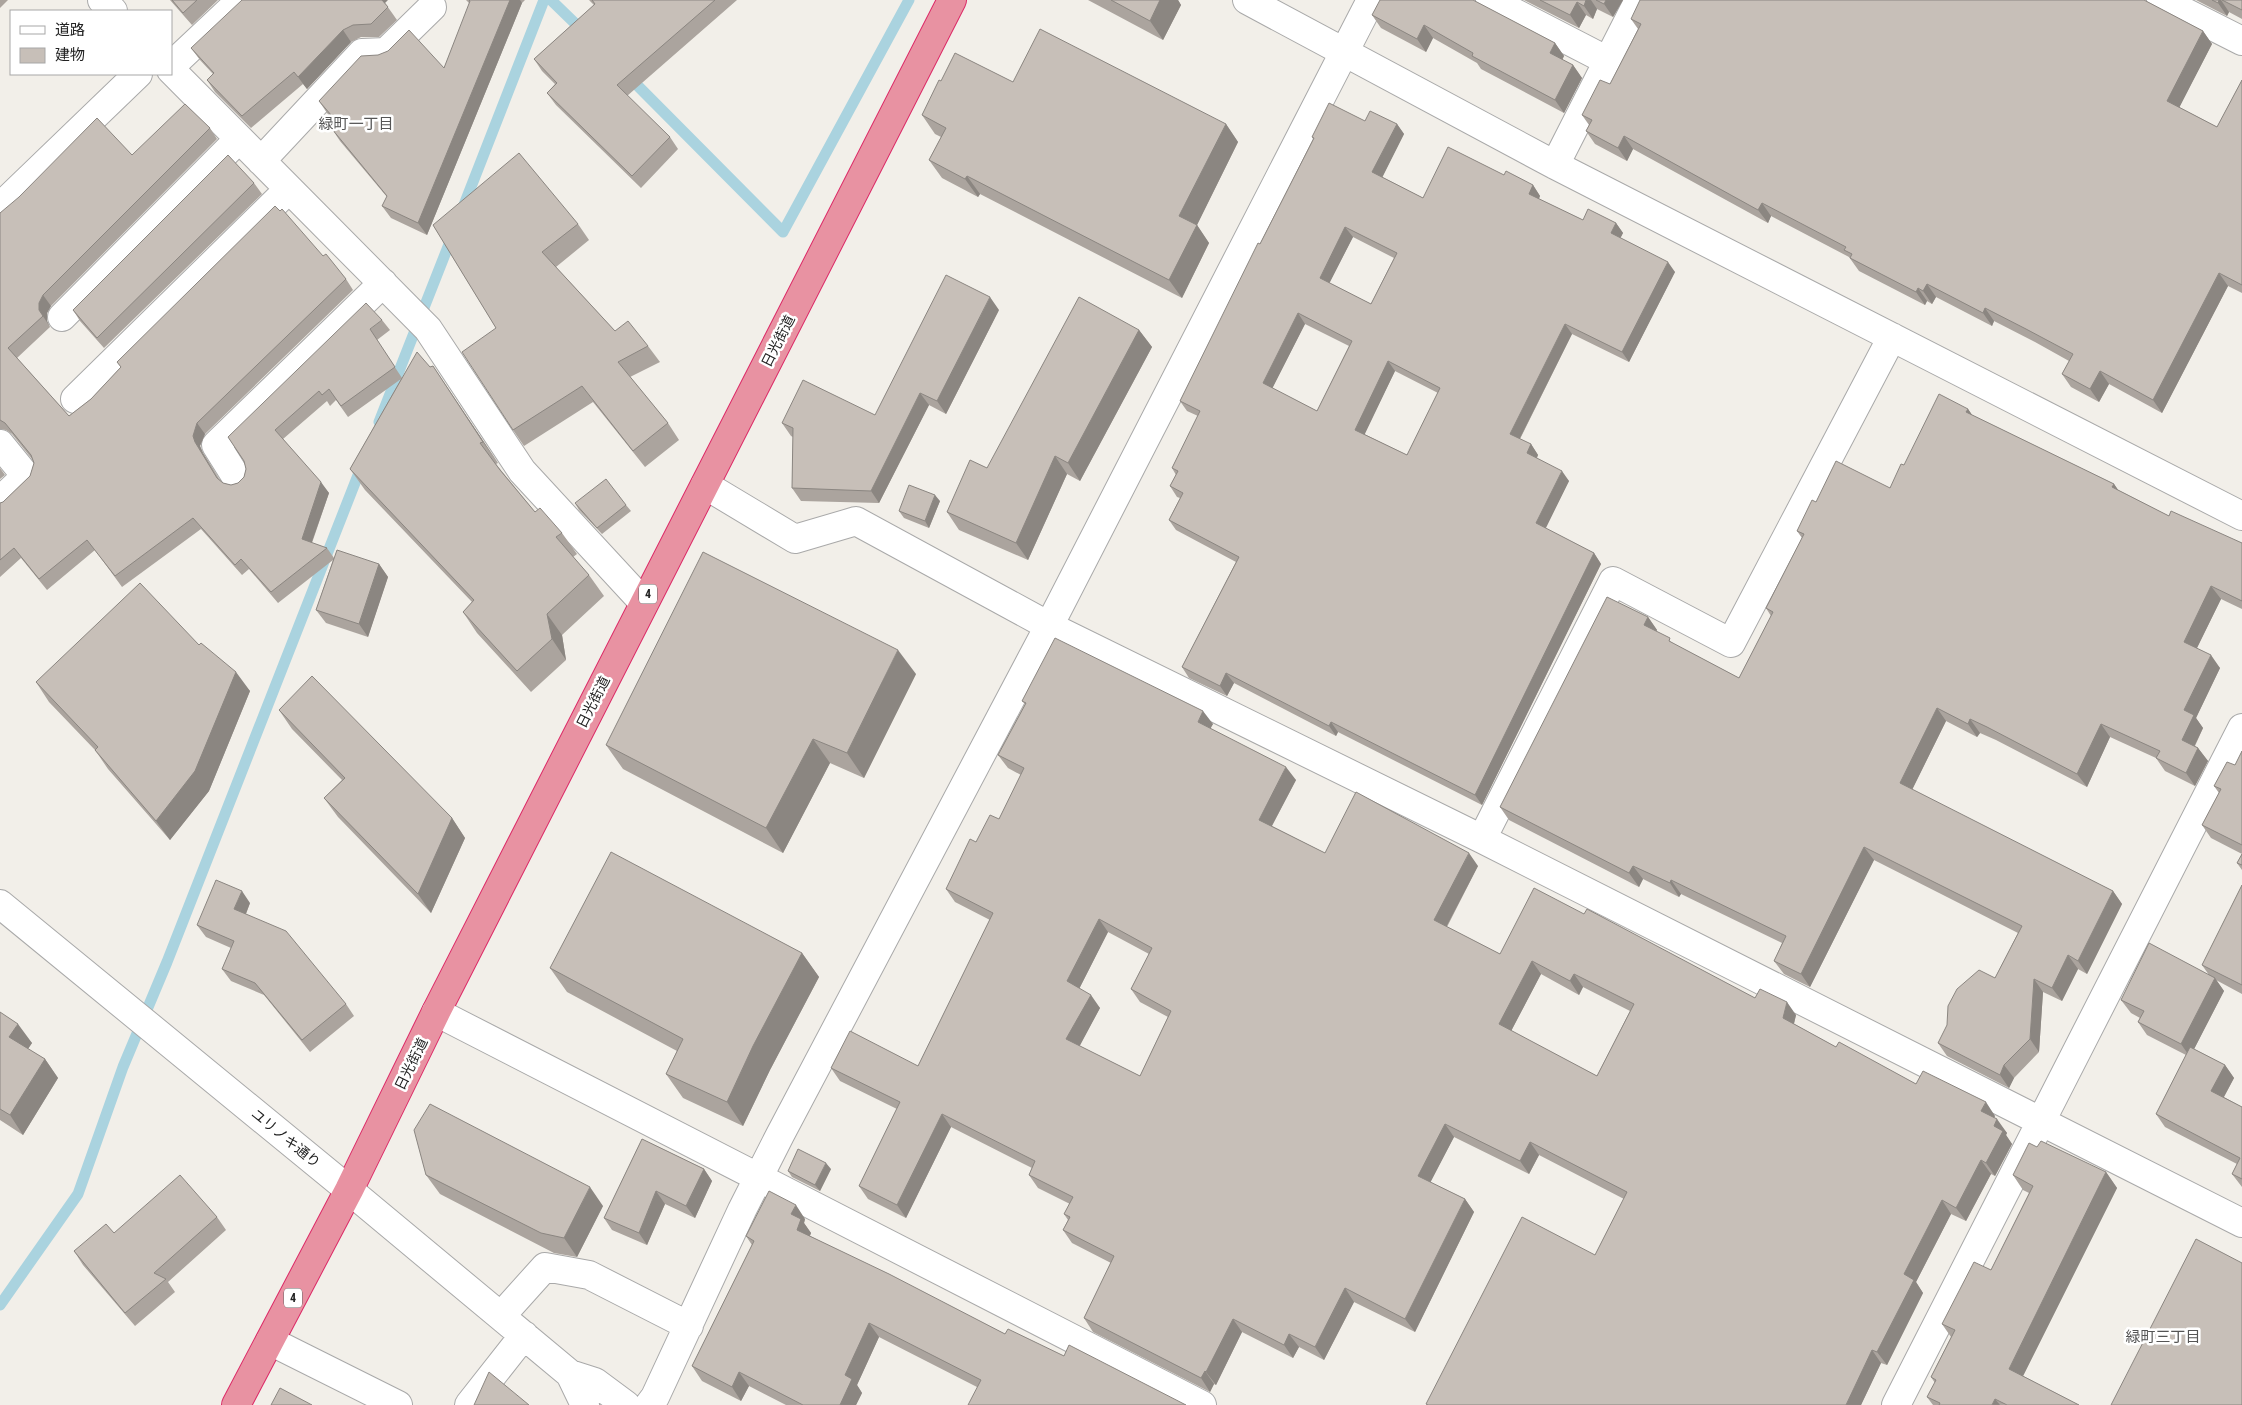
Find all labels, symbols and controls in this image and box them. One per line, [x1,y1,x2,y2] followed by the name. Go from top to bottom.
[10,10,172,75] legend
[55,21,85,39] text: 道路
[55,46,85,64] text: 建物
[318,115,394,133] district label: 緑町一丁目
[758,312,798,370] street label: 日光街道
[639,584,657,604] road number: 4
[573,673,613,731] street label: 日光街道
[392,1035,430,1093] street label: 日光街道
[248,1105,324,1171] street label: ユリノキ通り
[284,1289,302,1308] road number: 4
[2125,1328,2201,1346] district label: 緑町三丁目

